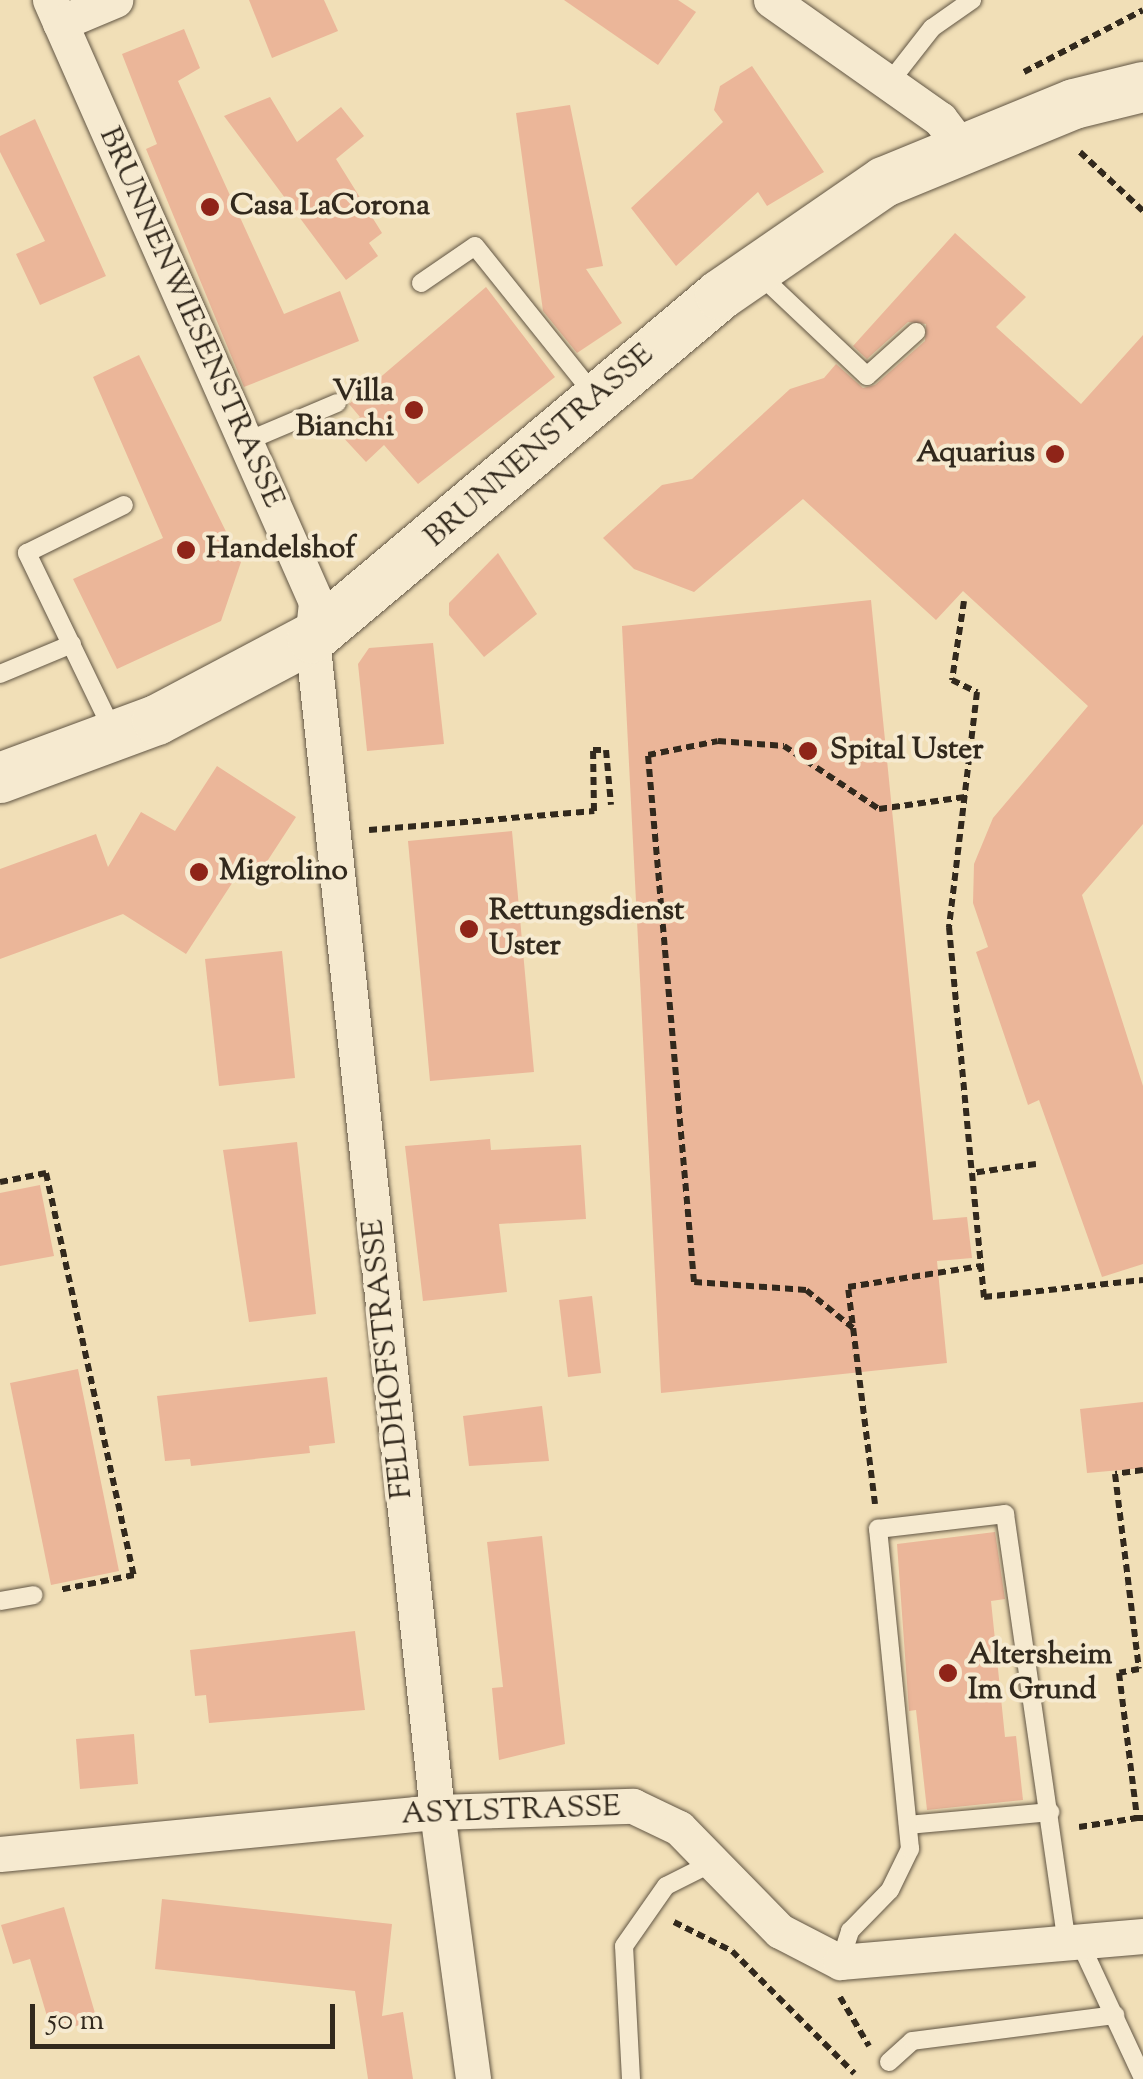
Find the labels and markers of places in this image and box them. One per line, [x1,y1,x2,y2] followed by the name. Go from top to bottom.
[230,189,430,225] place label: Casa LaCorona
[199,196,221,218] marker: Casa LaCorona
[296,375,394,446] place label: Villa Bianchi
[403,399,425,421] marker: Villa Bianchi
[916,436,1035,472] place label: Aquarius
[1044,443,1066,465] marker: Aquarius
[206,532,356,568] place label: Handelshof
[175,539,197,561] marker: Handelshof
[830,733,983,769] place label: Spital Uster
[795,738,821,764] marker: Spital Uster
[219,854,348,890] place label: Migrolino
[188,861,210,883] marker: Migrolino
[489,894,684,964] place label: Rettungsdienst Uster
[458,918,480,940] marker: Rettungsdienst Uster
[968,1638,1112,1708] place label: Altersheim Im Grund
[937,1662,959,1684] marker: Altersheim Im Grund

